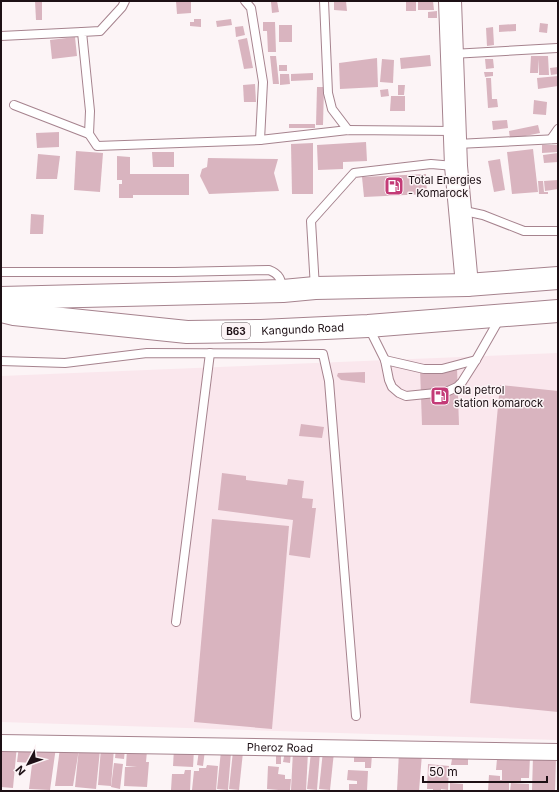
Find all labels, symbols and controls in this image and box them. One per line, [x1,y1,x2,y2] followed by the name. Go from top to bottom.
[408,173,482,200] place label: Total Energies - Komarock
[383,175,405,197] fuel station icon: Total Energies - Komarock
[261,320,344,338] street label: Kangundo Road
[222,323,250,339] road number: B63
[454,383,543,410] place label: Ola petrol station komarock
[429,385,451,407] fuel station icon: Ola petrol station komarock
[247,740,313,755] street label: Pheroz Road
[8,744,48,784] north arrow
[423,758,547,784] scale bar
[12,763,28,778] text: N
[429,764,458,779] text: 50 m

